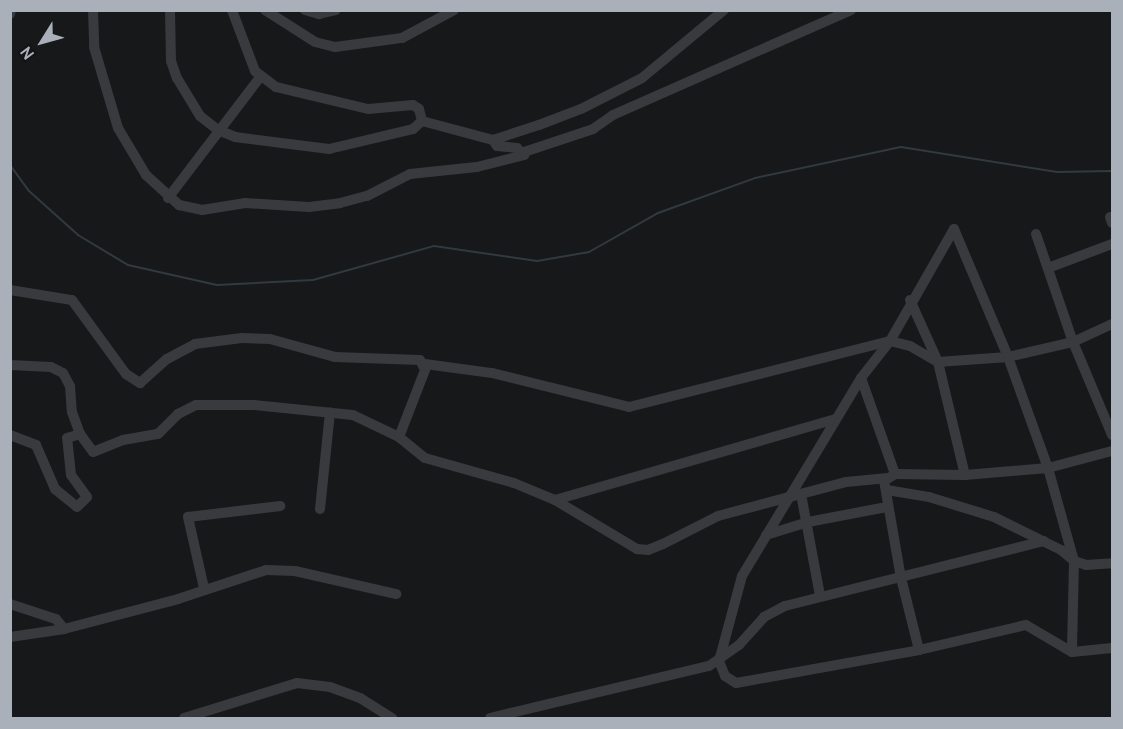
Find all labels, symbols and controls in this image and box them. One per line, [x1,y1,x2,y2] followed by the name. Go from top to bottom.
[12,12,72,72] north arrow
[16,43,38,63] text: N

